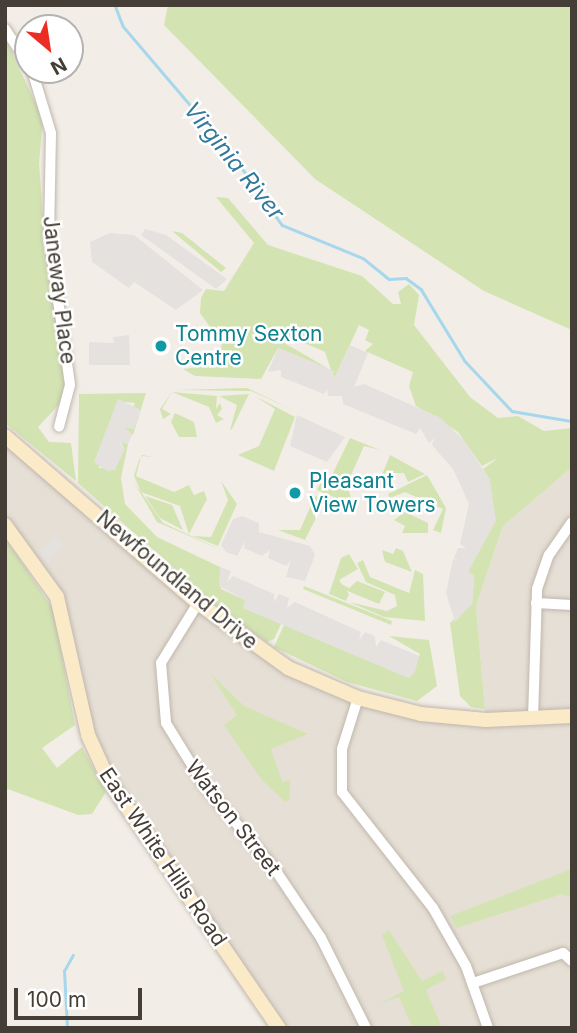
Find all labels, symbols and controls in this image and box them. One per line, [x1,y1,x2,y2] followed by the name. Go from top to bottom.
[14,14,84,84] north arrow
[47,52,70,80] text: N
[178,96,290,226] water label: Virginia River
[37,215,81,365] street label: Janeway Place
[175,321,322,371] place label: Tommy Sexton Centre
[153,338,169,354] marker: Tommy Sexton Centre
[309,468,436,518] place label: Pleasant View Towers
[287,485,303,501] marker: Pleasant View Towers
[91,505,263,655] street label: Newfoundland Drive
[180,755,286,881] street label: Watson Street
[94,763,232,951] street label: East White Hills Road
[18,974,145,1018] scale bar
[27,987,86,1012] text: 100 m

